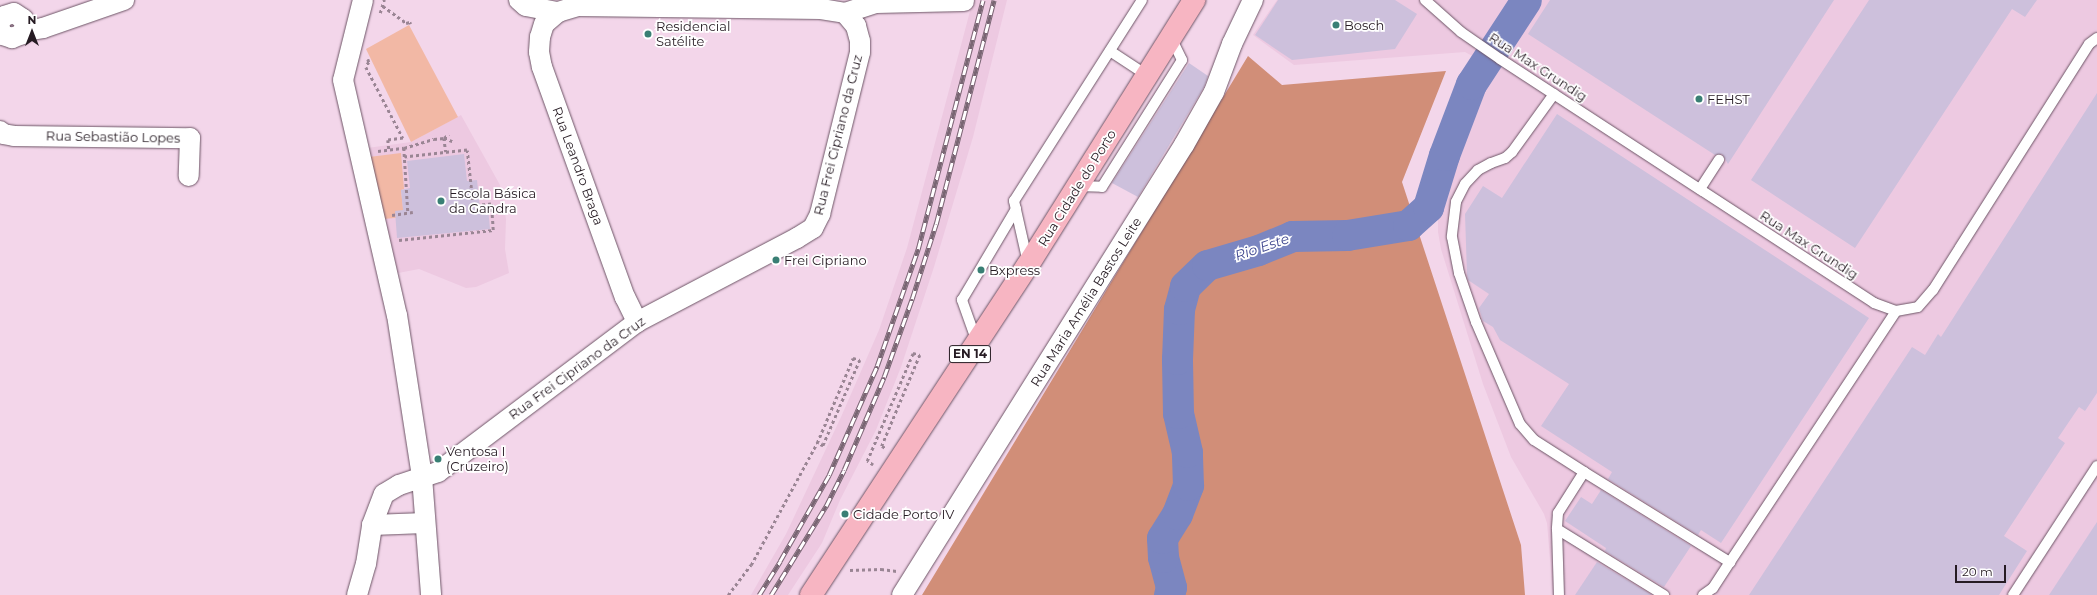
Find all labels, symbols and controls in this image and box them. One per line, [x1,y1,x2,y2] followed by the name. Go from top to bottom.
[12,12,52,52] north arrow
[28,13,36,27] text: N
[1344,17,1384,33] place label: Bosch
[656,19,730,50] place label: Residencial Satélite
[1331,20,1341,30] marker: Bosch
[643,29,653,39] marker: Residencial Satélite
[1486,30,1590,104] street label: Rua Max Grundig
[810,53,866,217] street label: Rua Frei Cipriano da Cruz
[1707,91,1750,107] place label: FEHST
[1694,94,1704,104] marker: FEHST
[549,105,607,227] street label: Rua Leandro Braga
[1035,127,1119,249] street label: Rua Cidade do Porto
[46,128,180,146] street label: Rua Sebastião Lopes
[449,186,536,217] place label: Escola Básica da Gandra
[436,196,446,206] marker: Escola Básica da Gandra
[1757,208,1861,282] street label: Rua Max Grundig
[1027,215,1145,389] street label: Rua Maria Amélia Bastos Leite
[1233,230,1291,264] water label: Rio Este
[784,252,867,268] place label: Frei Cipriano
[771,255,781,265] marker: Frei Cipriano
[989,262,1040,278] place label: Bxpress
[976,265,986,275] marker: Bxpress
[506,313,648,423] street label: Rua Frei Cipriano da Cruz
[948,344,992,364] road number: EN 14
[446,444,509,475] place label: Ventosa I (Cruzeiro)
[433,454,443,464] marker: Ventosa I (Cruzeiro)
[853,506,954,522] place label: Cidade Porto IV
[840,509,850,519] marker: Cidade Porto IV
[1957,557,2008,583] scale bar
[1962,564,1993,579] text: 20 m

